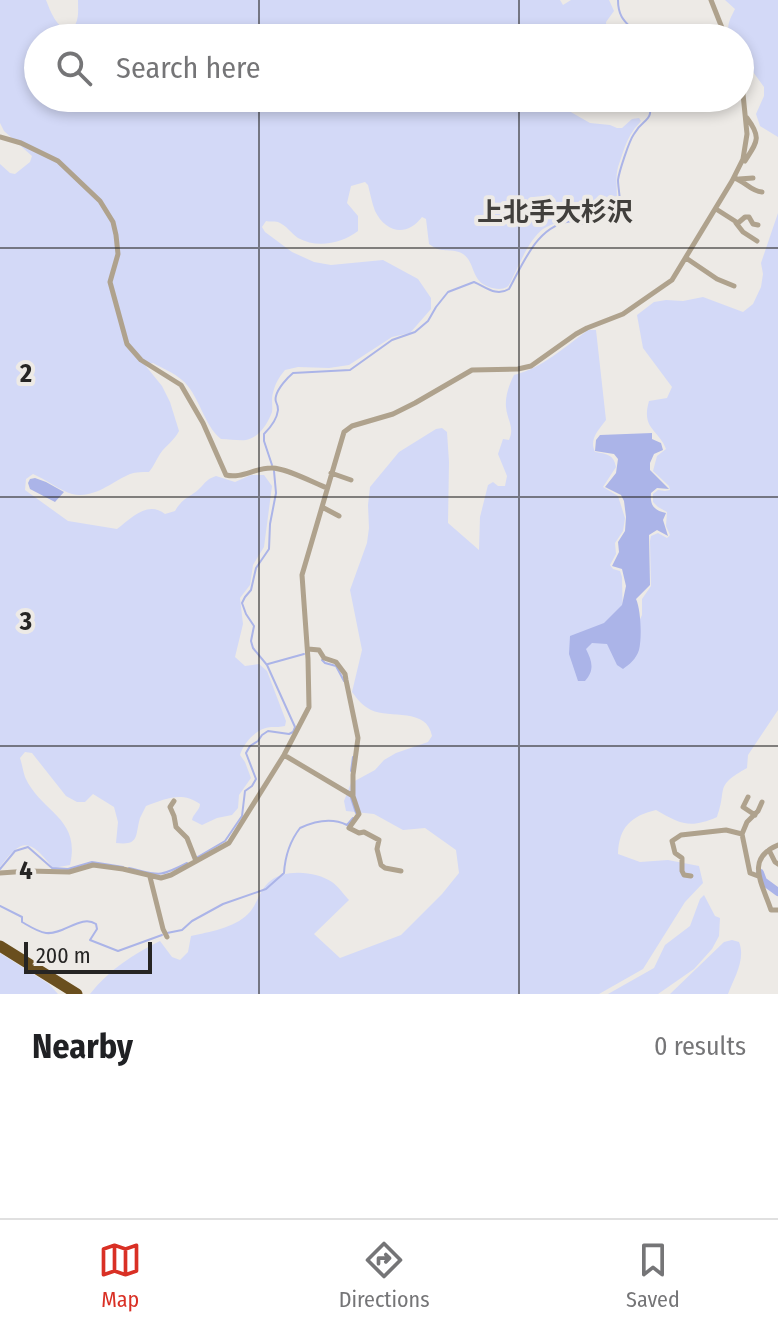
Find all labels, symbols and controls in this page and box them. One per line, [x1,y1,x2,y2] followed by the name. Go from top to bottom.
[24,24,754,112] search box
[52,46,96,90] icon: search
[116,50,261,86] text: Search here
[477,197,633,228] district label: 上北手大杉沢
[19,358,32,389] text: 2
[19,606,32,637] text: 3
[19,855,33,886] text: 4
[24,938,152,974] scale bar
[36,942,91,969] text: 200 m
[32,1026,133,1067] text: Nearby
[654,1031,746,1062] text: 0 results
[98,1238,142,1313] tab: Map
[339,1238,430,1313] tab: Directions
[626,1238,680,1313] tab: Saved

